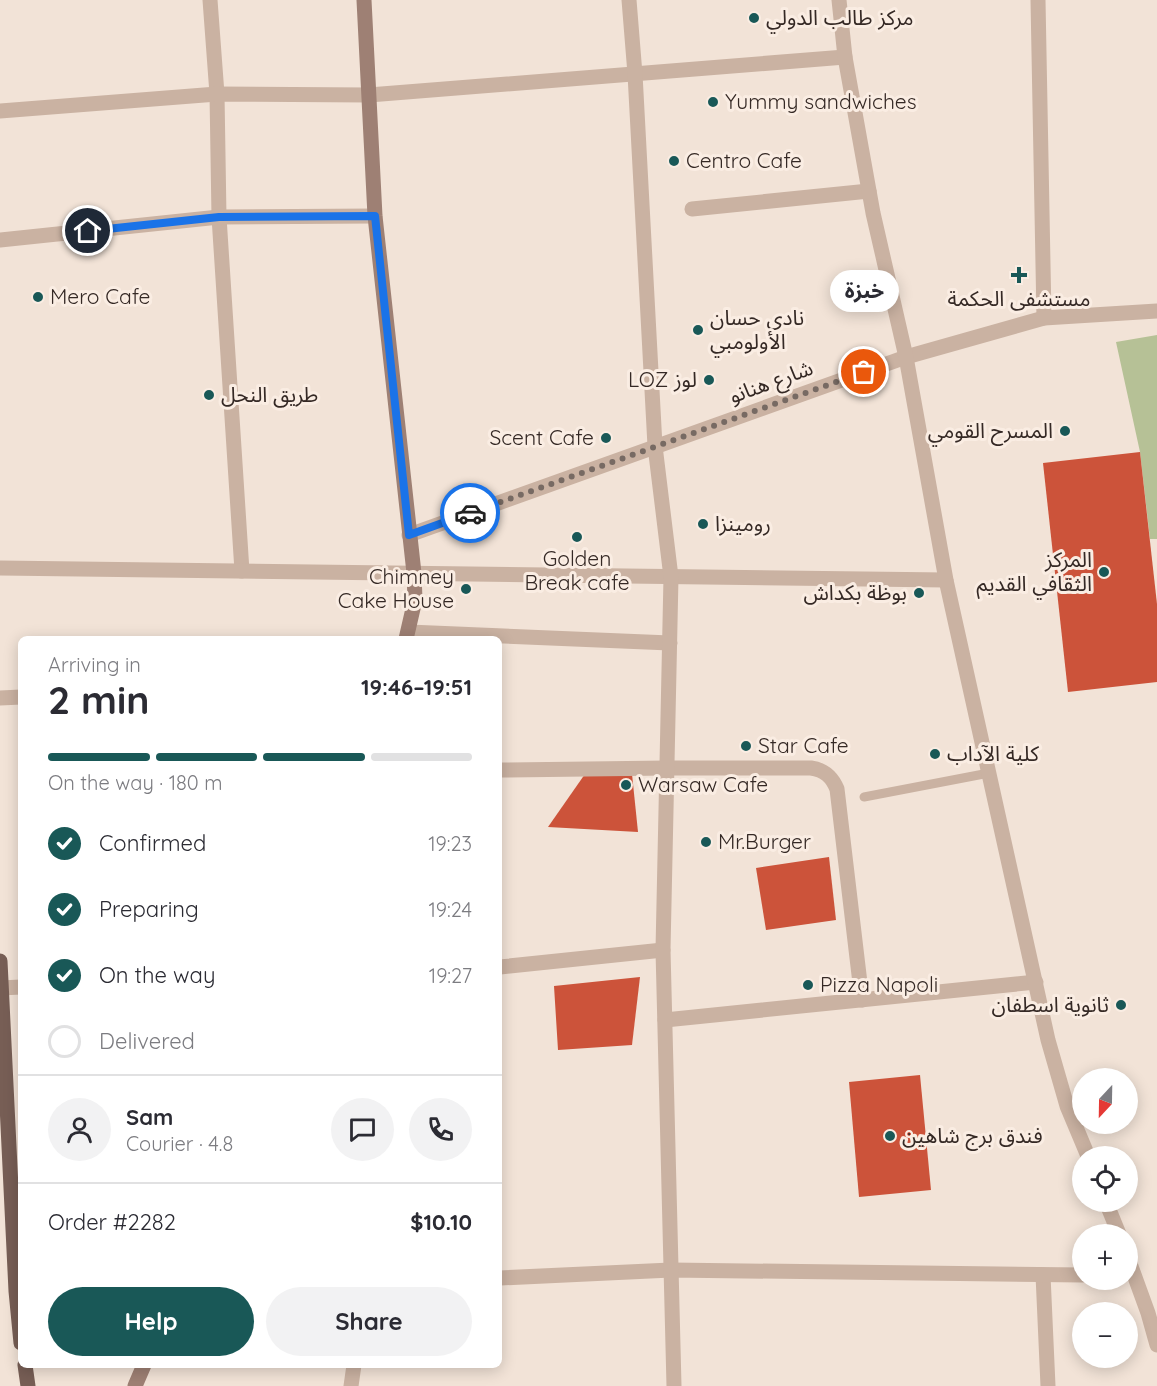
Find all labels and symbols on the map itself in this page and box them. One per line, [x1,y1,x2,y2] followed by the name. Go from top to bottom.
[766,4,914,34] place label: مركز طالب الدولي
[747,11,761,25] marker: مركز طالب الدولي
[725,88,917,114] place label: Yummy sandwiches
[706,95,720,109] marker: Yummy sandwiches
[686,147,802,173] place label: Centro Cafe
[667,154,681,168] marker: Centro Cafe
[62,205,113,256] pin
[1010,266,1028,284] marker: مستشفى الحكمة
[830,270,898,312] callout: خبزة
[50,283,150,309] place label: Mero Cafe
[948,285,1091,311] place label: مستشفى الحكمة
[31,290,45,304] marker: Mero Cafe
[710,304,804,358] place label: نادي حسان الأولومبي
[691,323,705,337] marker: نادي حسان الأولومبي
[838,346,889,397] pin
[725,354,817,411] street label: شارع هنانو
[628,366,697,392] place label: LOZ لوز
[702,373,716,387] marker: LOZ لوز
[221,381,318,408] place label: طريق النحل
[202,388,216,402] marker: طريق النحل
[928,417,1053,447] place label: المسرح القومي
[489,424,594,450] place label: Scent Cafe
[1058,424,1072,438] marker: المسرح القومي
[599,431,613,445] marker: Scent Cafe
[440,483,500,543] courier
[715,510,771,536] place label: رومينزا
[696,517,710,531] marker: رومينزا
[570,530,584,544] marker: Golden Break cafe
[524,545,630,595] place label: Golden Break cafe
[977,546,1092,600] place label: المركز الثقافي القديم
[338,563,454,613] place label: Chimney Cake House
[1097,565,1111,579] marker: المركز الثقافي القديم
[803,579,907,605] place label: بوظة بكداش
[459,582,473,596] marker: Chimney Cake House
[912,586,926,600] marker: بوظة بكداش
[758,732,849,758] place label: Star Cafe
[739,739,753,753] marker: Star Cafe
[947,740,1039,766] place label: كلية الآداب
[928,747,942,761] marker: كلية الآداب
[638,771,768,797] place label: Warsaw Cafe
[619,778,633,792] marker: Warsaw Cafe
[718,828,811,854] place label: Mr.Burger
[699,835,713,849] marker: Mr.Burger
[820,971,938,997] place label: Pizza Napoli
[801,978,815,992] marker: Pizza Napoli
[992,991,1109,1017] place label: ثانوية اسطفان
[1114,998,1128,1012] marker: ثانوية اسطفان
[1072,1068,1138,1134] north arrow
[902,1122,1043,1151] place label: فندق برج شاهين
[883,1129,897,1143] marker: فندق برج شاهين

